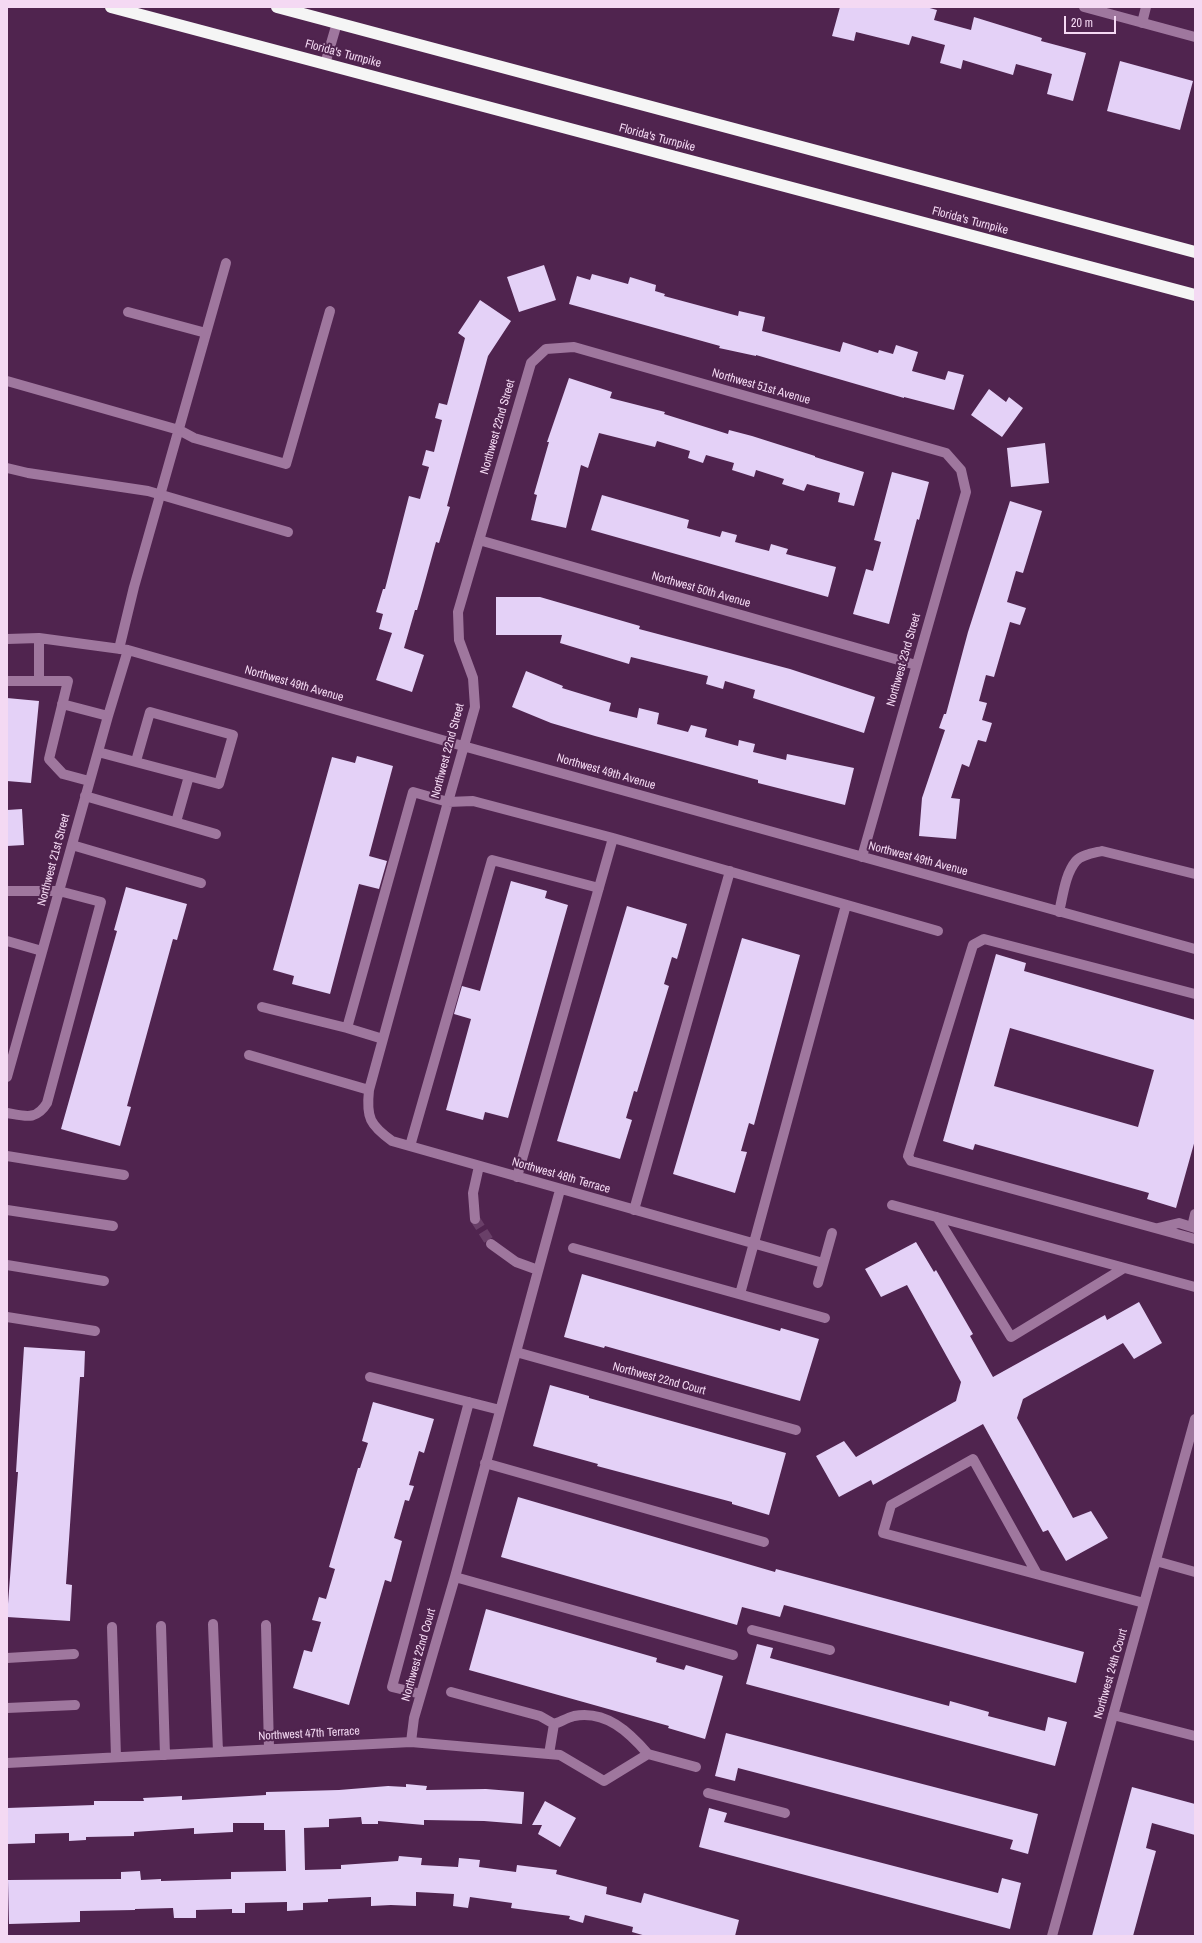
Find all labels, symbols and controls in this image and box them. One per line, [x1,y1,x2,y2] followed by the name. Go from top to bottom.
[1066,8,1118,34] scale bar
[1071,15,1093,31] text: 20 m
[303,37,383,71] street label: Florida's Turnpike
[617,121,697,155] street label: Florida's Turnpike
[930,204,1010,238] street label: Florida's Turnpike
[710,366,812,408] street label: Northwest 51st Avenue
[478,378,518,476] street label: Northwest 22nd Street
[650,569,752,611] street label: Northwest 50th Avenue
[884,612,924,708] street label: Northwest 23rd Street
[243,663,345,705] street label: Northwest 49th Avenue
[428,702,468,800] street label: Northwest 22nd Street
[555,751,657,793] street label: Northwest 49th Avenue
[35,812,73,908] street label: Northwest 21st Street
[867,839,969,879] street label: Northwest 49th Avenue
[510,1155,612,1197] street label: Northwest 48th Terrace
[611,1360,707,1398] street label: Northwest 22nd Court
[399,1607,439,1703] street label: Northwest 22nd Court
[1091,1627,1131,1721] street label: Northwest 24th Court
[258,1724,360,1744] street label: Northwest 47th Terrace

